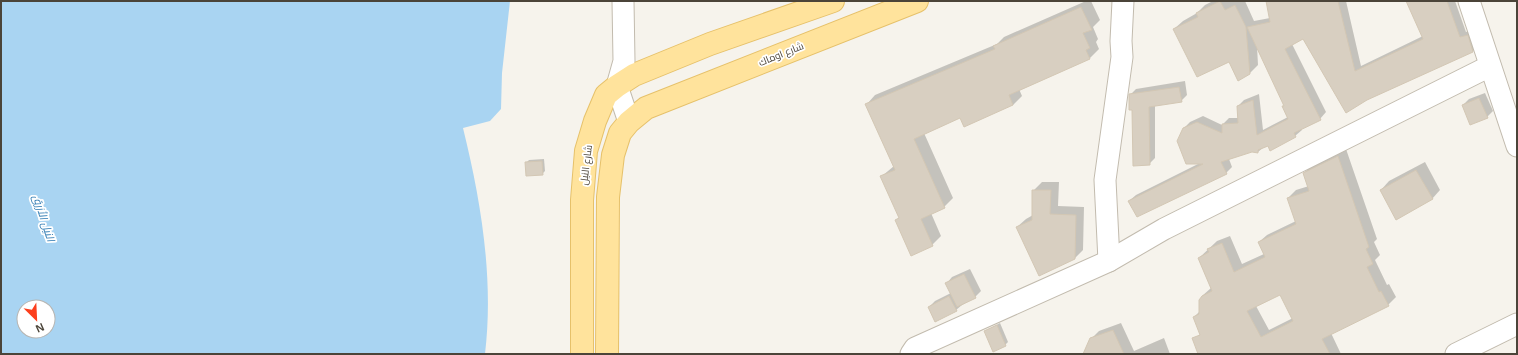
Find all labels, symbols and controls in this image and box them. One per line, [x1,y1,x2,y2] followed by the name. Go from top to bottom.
[757,40,805,69] street label: شارع اوماك
[578,144,595,186] street label: شارع النيل
[30,193,58,244] water label: النيل الأزرق
[16,299,56,339] north arrow
[34,321,46,335] text: N

